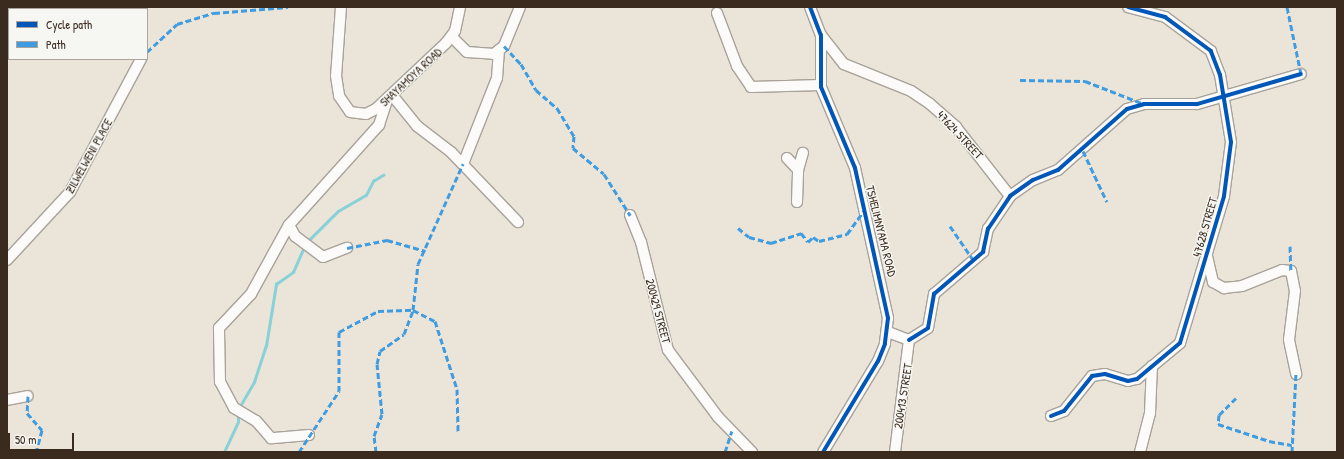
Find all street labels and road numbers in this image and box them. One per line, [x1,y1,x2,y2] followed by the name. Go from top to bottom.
[377,45,445,109] street label: SHAYAMOYA ROAD
[934,108,986,162] street label: 47624 STREET
[63,116,115,196] street label: ZILWELWENI PLACE
[863,184,899,278] street label: TSHELIMNYAMA ROAD
[1190,195,1220,259] street label: 47628 STREET
[642,277,674,345] street label: 200429 STREET
[891,362,915,430] street label: 200413 STREET

